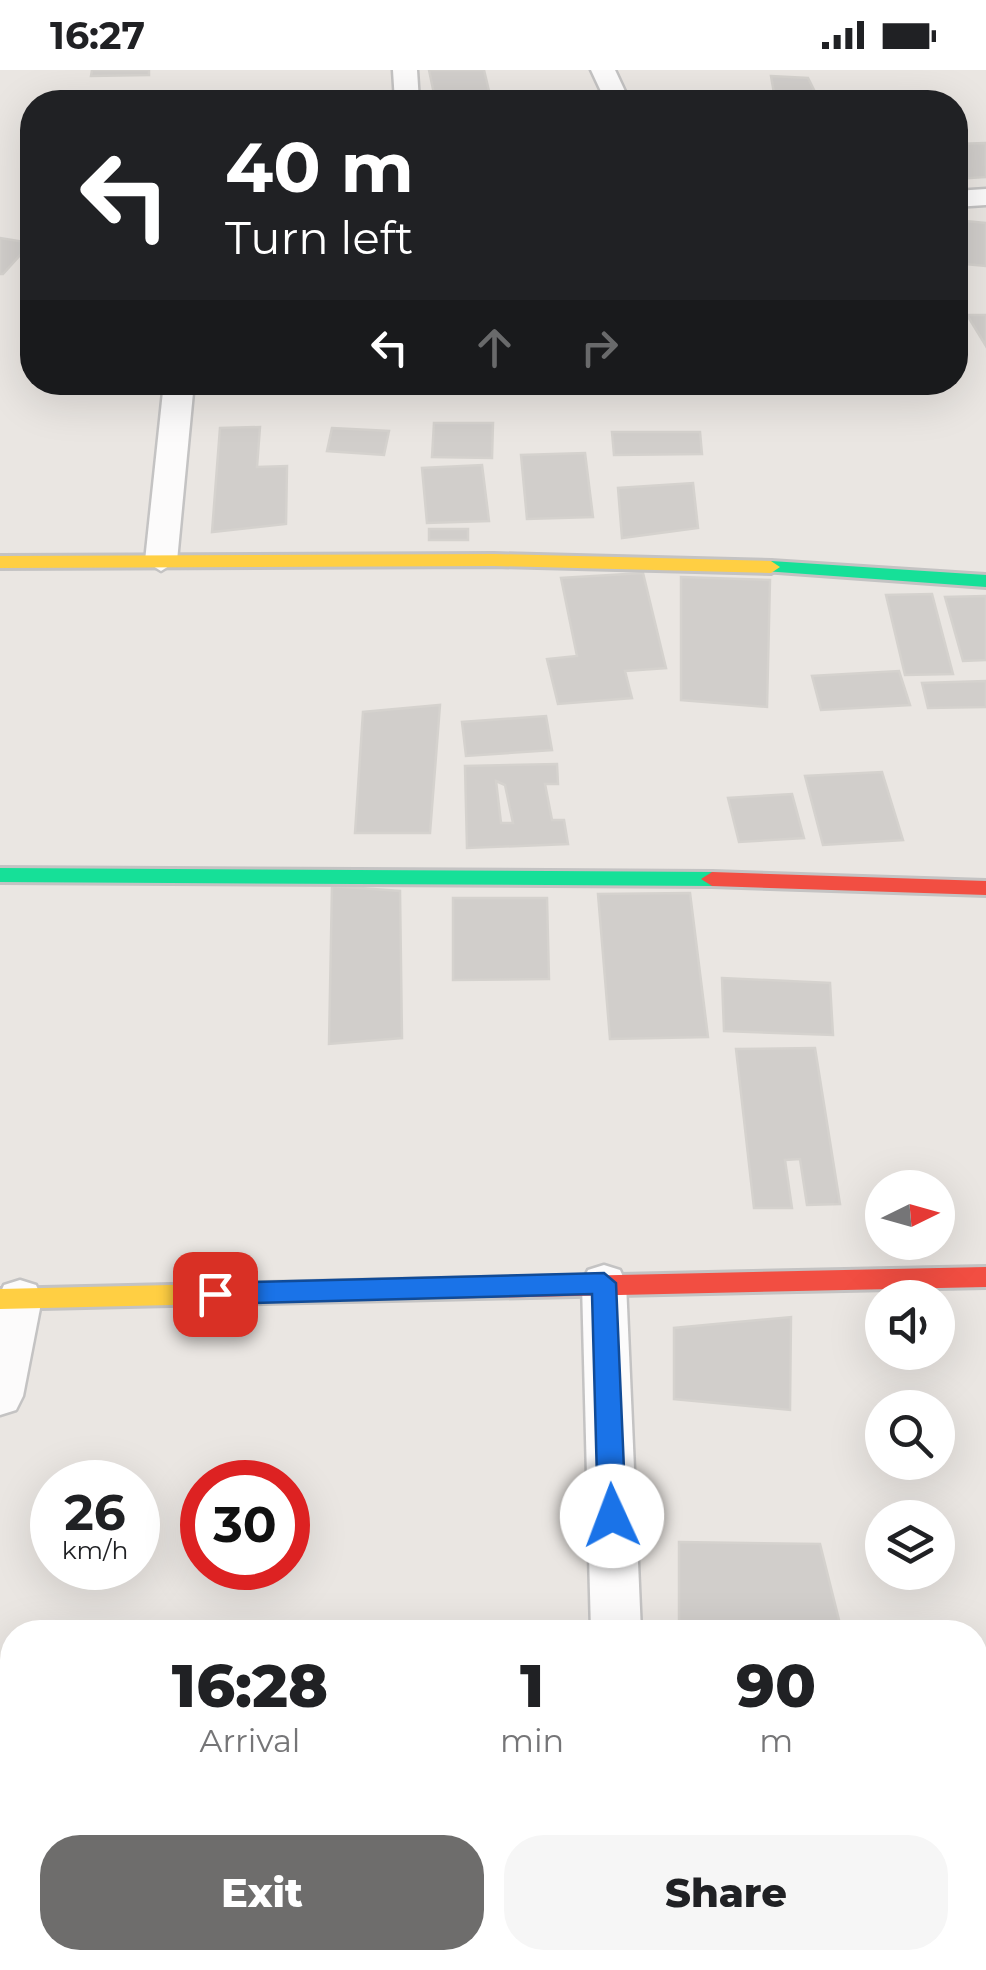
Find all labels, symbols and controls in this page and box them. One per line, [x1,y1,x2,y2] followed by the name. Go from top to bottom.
[50,12,145,59] text: 16:27
[225,124,414,210] text: 40 m
[60,130,190,260] icon: left
[225,210,413,265] text: Turn left
[362,320,417,375] icon: left
[467,320,522,375] icon: ahead
[572,320,627,375] icon: right
[865,1170,955,1260] north arrow
[865,1170,955,1590] map controls
[173,1252,258,1337] pin
[188,1267,243,1322] icon: arrive
[865,1280,955,1370] button: sound
[865,1390,955,1480] button: search
[180,1460,310,1590] speed limit sign: 30
[560,1464,664,1568] position arrow
[64,1482,126,1543] text: 26
[865,1500,955,1590] button: layers
[62,1535,128,1565] text: km/h
[172,1649,328,1722] text: 16:28
[520,1649,544,1722] text: 1
[736,1649,816,1722] text: 90
[200,1721,300,1760] text: Arrival
[500,1721,564,1760] text: min
[759,1721,793,1760] text: m
[40,1835,484,1950] button: Exit
[504,1835,948,1950] button: Share

